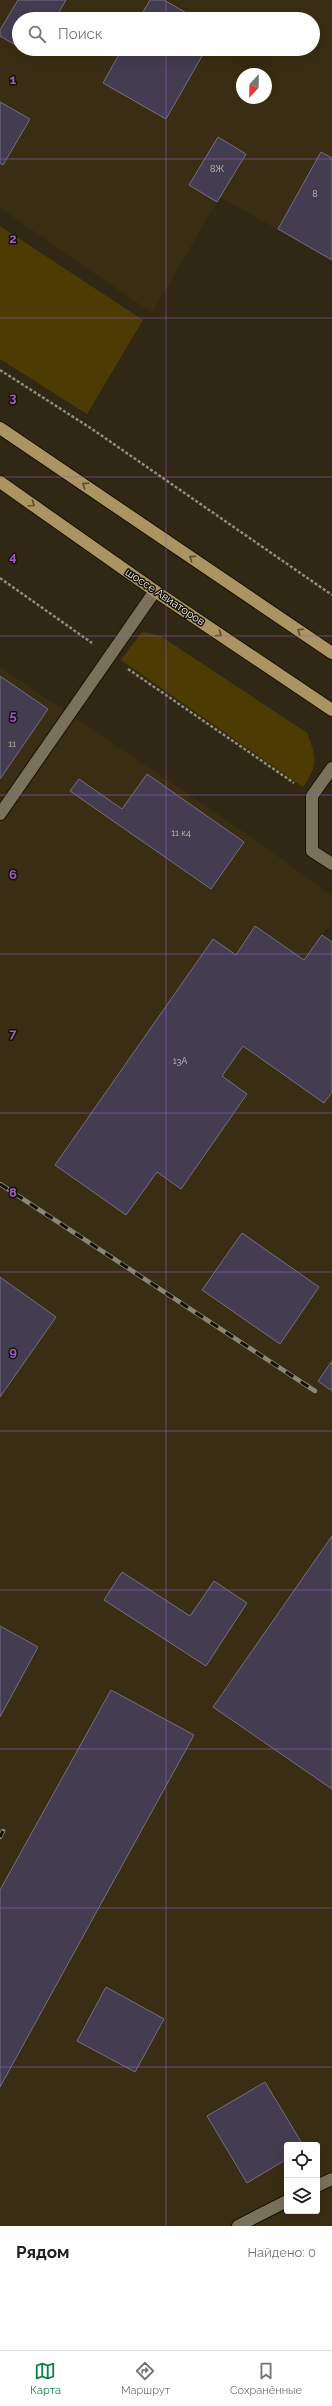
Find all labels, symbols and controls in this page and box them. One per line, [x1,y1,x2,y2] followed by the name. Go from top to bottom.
[12,12,320,56] search box
[26,23,48,45] icon: search
[58,25,103,43] text: Поиск
[236,68,272,104] north arrow
[10,72,17,87] text: 1
[210,164,224,174] house number: 8Ж
[312,189,318,199] house number: 8
[9,231,17,246] text: 2
[9,390,17,405] text: 3
[82,482,89,490] one-way arrow
[28,499,35,507] one-way arrow
[9,549,17,564] text: 4
[189,555,196,563] one-way arrow
[123,566,207,628] street label: шоссе Авиаторов
[215,629,222,637] one-way arrow
[297,629,304,636] one-way arrow
[9,708,17,723] text: 5
[8,739,16,749] house number: 11
[171,828,191,838] house number: 11 к4
[9,867,17,882] text: 6
[9,1026,17,1041] text: 7
[173,1056,187,1066] house number: 13А
[9,1185,17,1200] text: 8
[9,1344,17,1359] text: 9
[284,2142,320,2214] map controls
[284,2142,320,2178] button: locate
[284,2178,320,2214] button: layers
[16,2242,69,2262] text: Рядом
[247,2245,316,2260] text: Найдено: 0
[30,2360,61,2397] tab: Карта
[121,2360,170,2397] tab: Маршрут
[230,2360,302,2397] tab: Сохранённые

